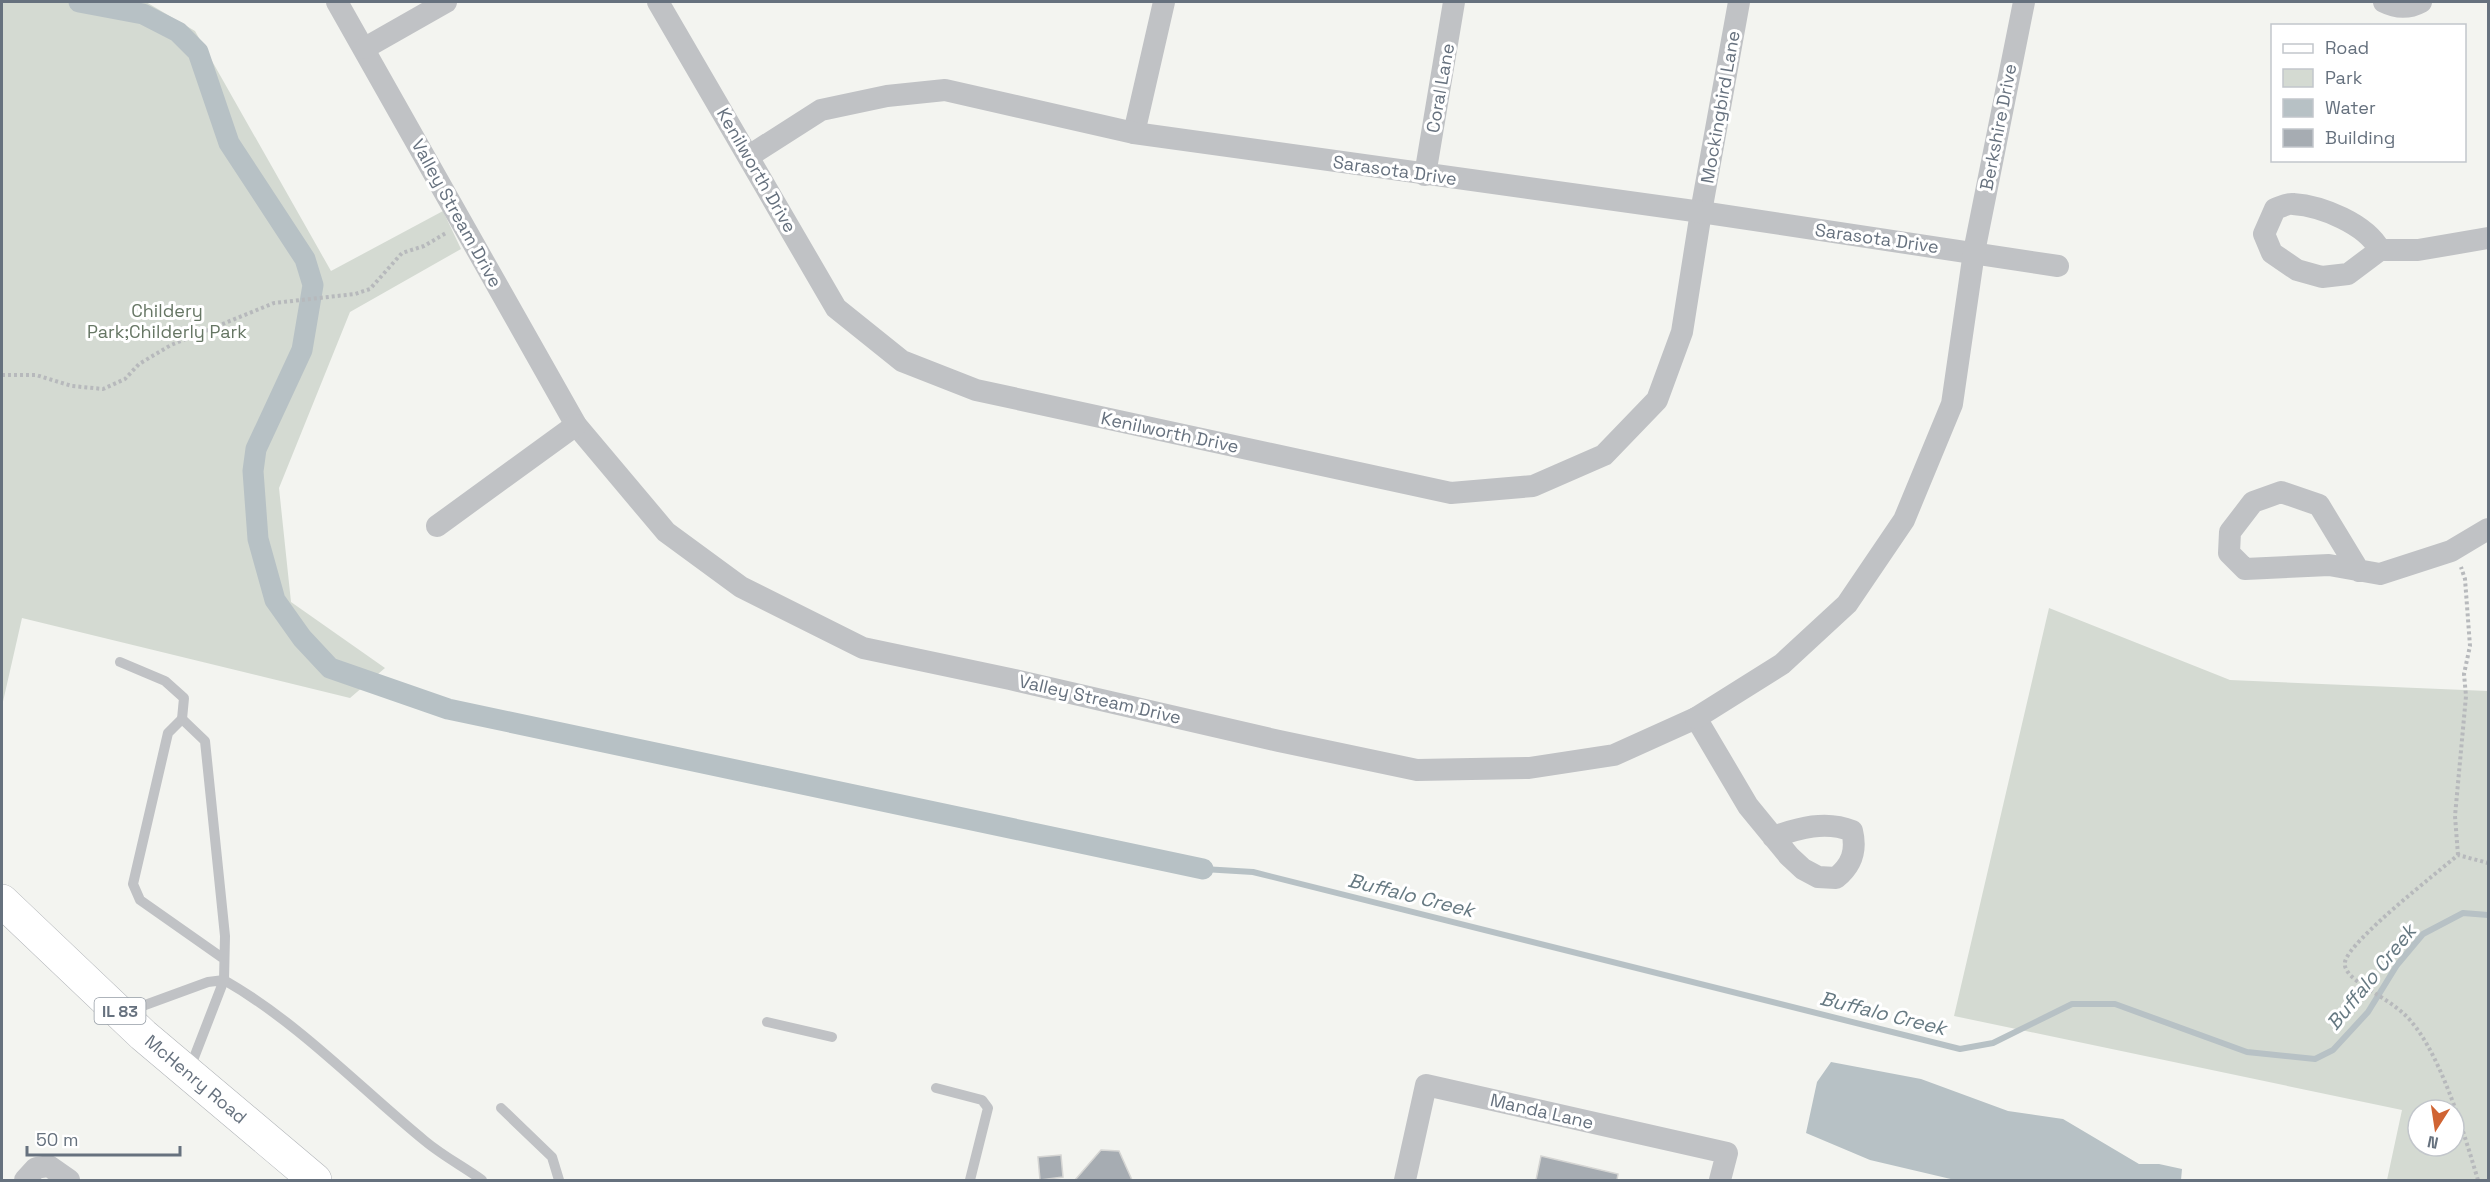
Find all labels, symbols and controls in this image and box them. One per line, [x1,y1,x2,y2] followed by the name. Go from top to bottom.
[2271,24,2466,162] legend
[1695,29,1745,185] street label: Mockingbird Lane
[2325,36,2369,59] text: Road
[1421,41,1459,135] street label: Coral Lane
[1974,62,2022,192] street label: Berkshire Drive
[2325,66,2363,89] text: Park
[2325,96,2376,119] text: Water
[712,103,802,237] street label: Kenilworth Drive
[2325,126,2395,149] text: Building
[407,135,507,291] street label: Valley Stream Drive
[1332,150,1458,190] street label: Sarasota Drive
[1814,218,1940,258] street label: Sarasota Drive
[87,299,247,343] park label: Childery Park;Childerly Park
[1099,406,1241,458] street label: Kenilworth Drive
[1017,669,1183,729] street label: Valley Stream Drive
[1345,867,1479,924] water label: Buffalo Creek
[2320,917,2423,1035] water label: Buffalo Creek
[1817,985,1951,1042] water label: Buffalo Creek
[94,998,146,1024] road number: IL 83
[140,1030,252,1128] street label: McHenry Road
[1488,1088,1596,1134] street label: Manda Lane
[2406,1098,2466,1158] north arrow
[27,1119,180,1157] scale bar
[36,1128,78,1151] text: 50 m
[2426,1131,2440,1154] text: N

